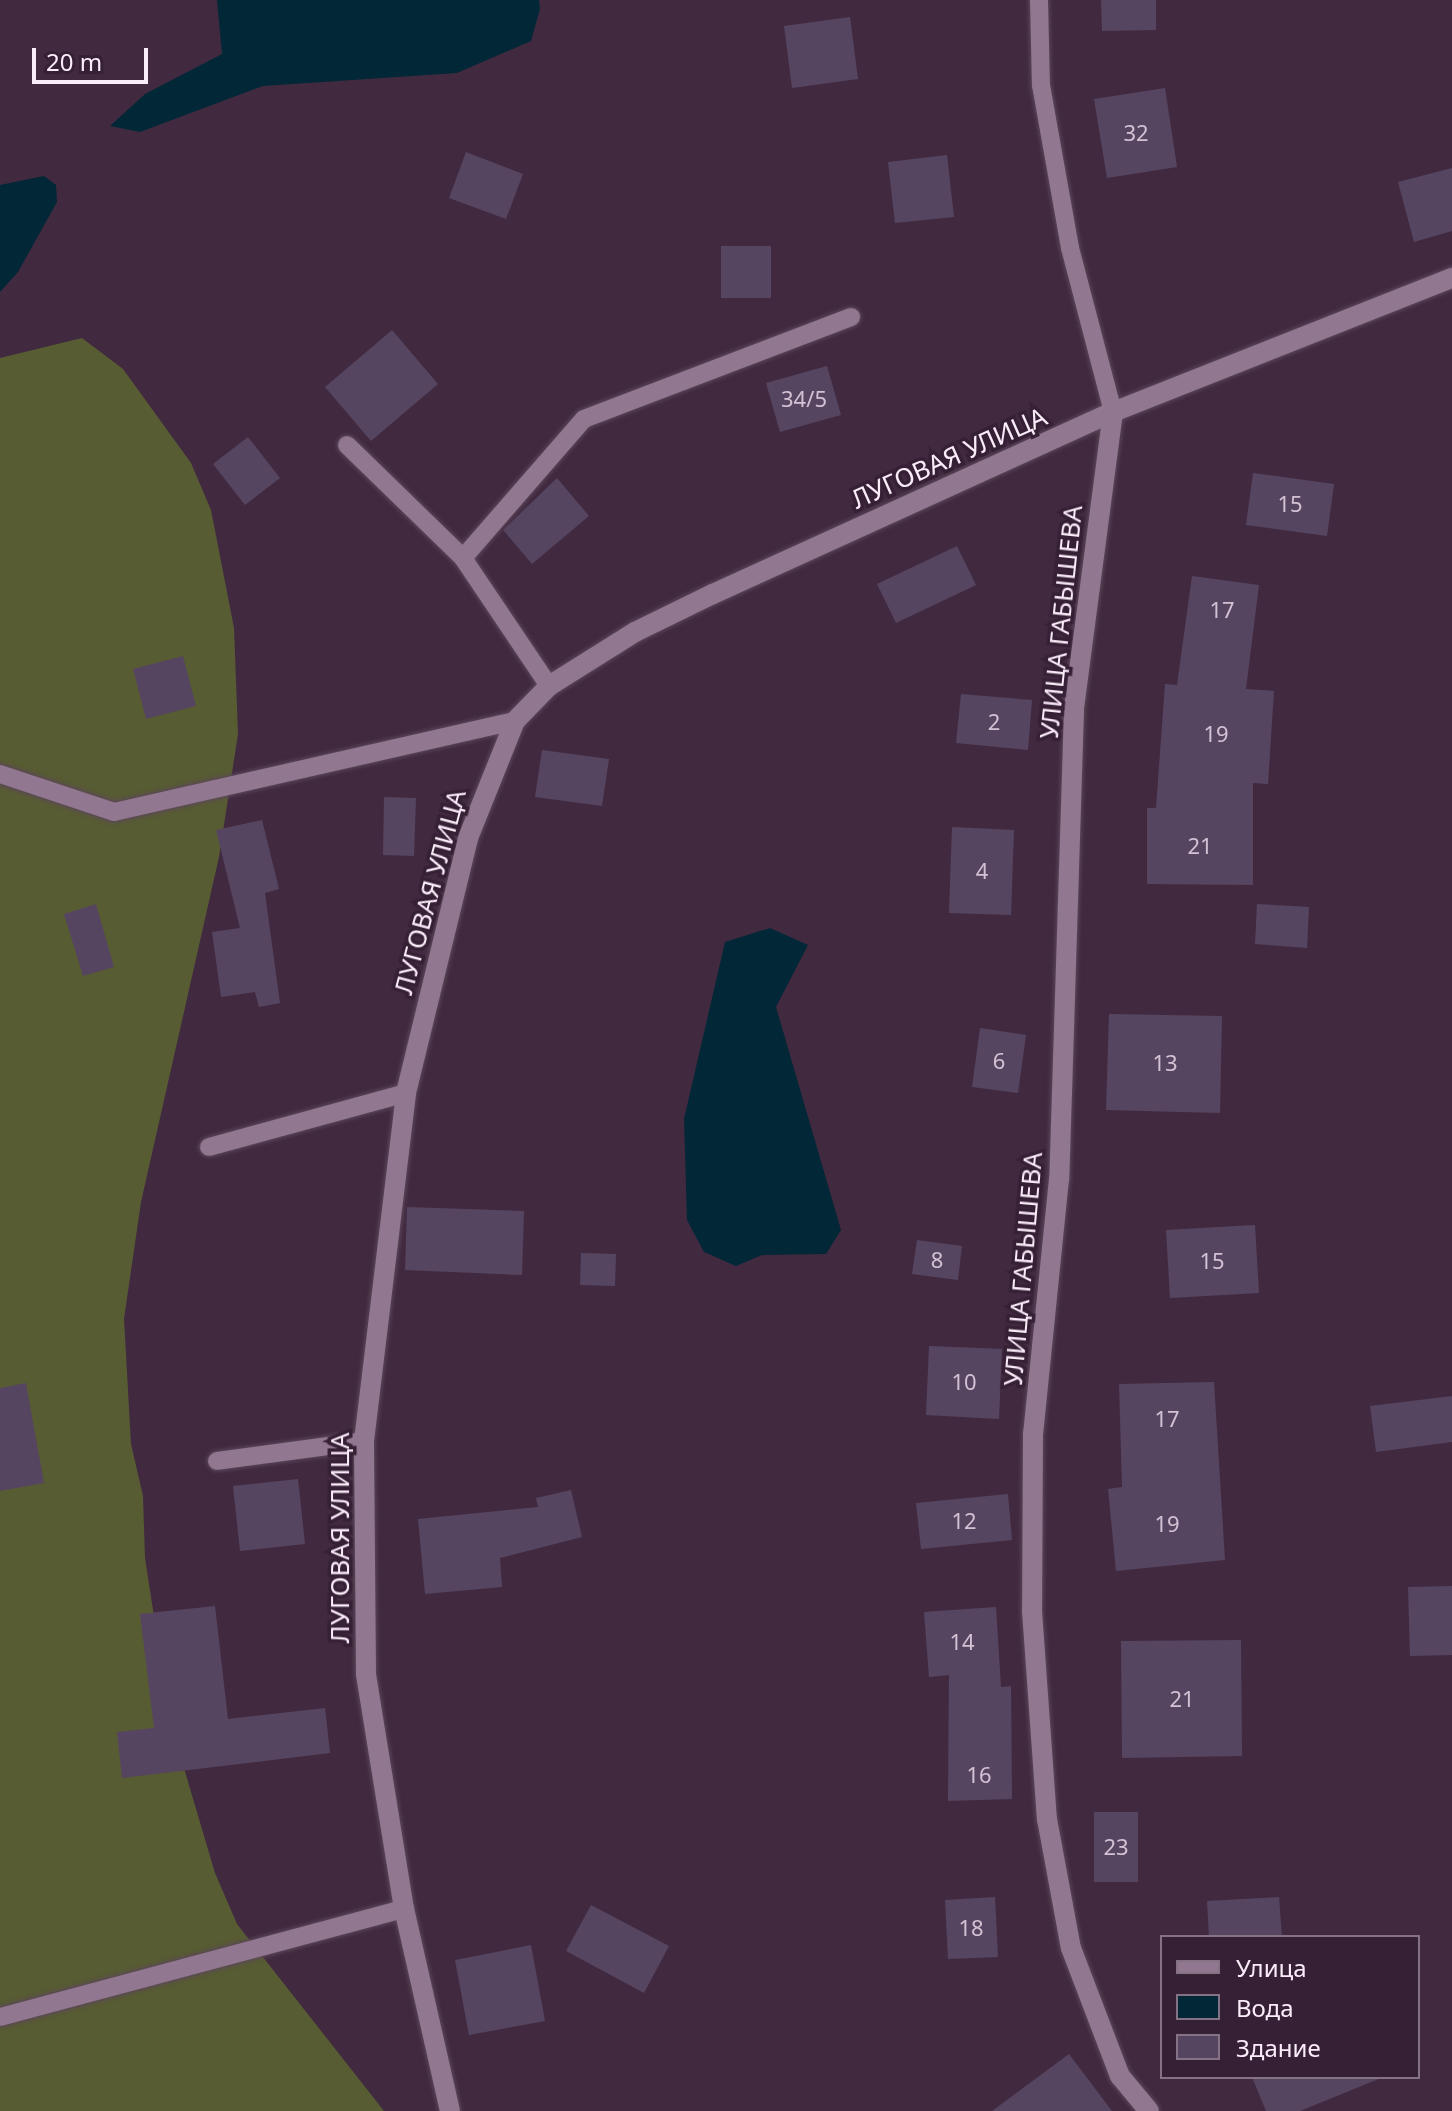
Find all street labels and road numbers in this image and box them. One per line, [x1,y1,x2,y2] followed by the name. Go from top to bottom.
[846,401,1052,515] street label: ЛУГОВАЯ УЛИЦА
[1033,504,1089,740] street label: УЛИЦА ГАБЫШЕВА
[388,786,472,998] street label: ЛУГОВАЯ УЛИЦА
[997,1151,1049,1387] street label: УЛИЦА ГАБЫШЕВА
[324,1433,356,1643] street label: ЛУГОВАЯ УЛИЦА

